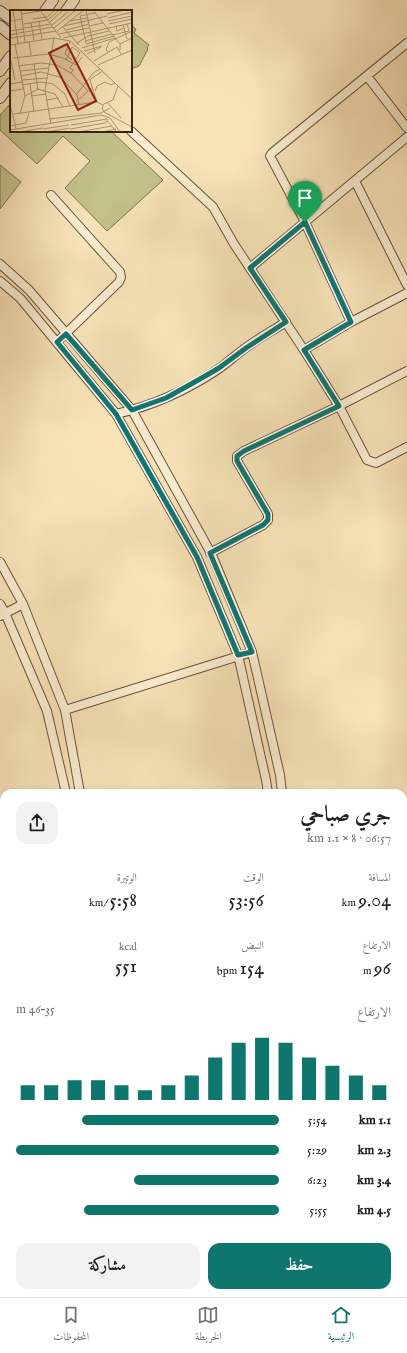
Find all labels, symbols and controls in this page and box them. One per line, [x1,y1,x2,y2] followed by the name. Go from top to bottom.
[10,10,132,132] inset map
[288,181,322,222] pin
[294,187,316,209] icon: arrive
[300,801,391,829] text: جري صباحي
[16,802,58,844] button: share
[307,830,391,847] text: 06:57 · 8 × 1.1 km
[117,871,137,885] text: الوتيرة
[243,871,264,885] text: الوقت
[369,871,391,885] text: المسافة
[109,888,137,913] text: 5:58
[228,888,264,913] text: 53:56
[358,888,391,913] text: 9.04
[89,896,109,910] text: /km
[342,896,358,910] text: km
[241,939,264,953] text: النبض
[362,939,391,953] text: الارتفاع
[119,940,137,954] text: kcal
[115,954,137,979] text: 551
[240,956,264,981] text: 154
[374,956,391,981] text: 96
[217,964,240,978] text: bpm
[363,964,374,978] text: m
[16,1001,55,1018] text: 35–46 m
[357,1004,391,1021] text: الارتفاع
[308,1112,327,1129] text: 5:54
[359,1112,391,1129] text: 1.1 km
[307,1142,327,1159] text: 5:29
[357,1142,391,1159] text: 2.3 km
[307,1172,327,1189] text: 6:23
[357,1172,391,1189] text: 3.4 km
[309,1202,327,1219] text: 5:55
[357,1202,391,1219] text: 4.5 km
[16,1243,200,1289] button: مشاركة
[208,1243,391,1289] button: حفظ
[53,1304,89,1347] tab: المحفوظات
[195,1304,222,1347] tab: الخريطة
[328,1304,354,1347] tab: الرئيسية

